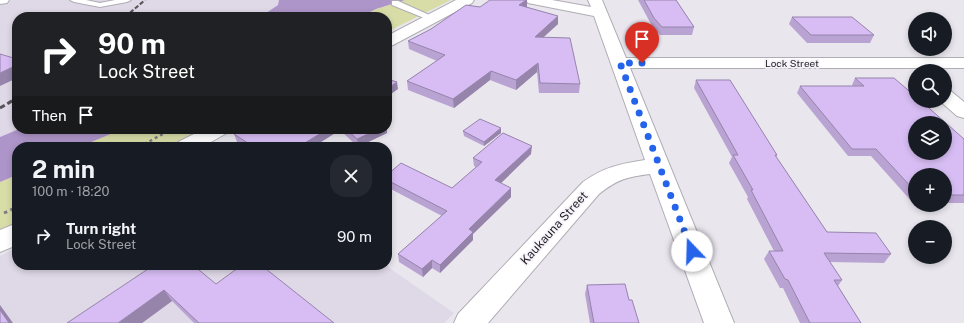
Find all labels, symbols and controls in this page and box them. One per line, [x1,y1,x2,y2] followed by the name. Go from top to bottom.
[908,12,952,264] map controls
[908,12,952,56] button: sound
[625,22,659,63] pin
[98,27,166,60] text: 90 m
[32,28,84,80] icon: right
[631,28,653,50] icon: arrive
[765,57,819,69] street label: Lock Street
[98,61,195,82] text: Lock Street
[908,64,952,108] button: search
[75,104,97,126] icon: arrive
[32,107,67,124] text: Then
[908,116,952,160] button: layers
[32,155,95,183] text: 2 min
[330,155,372,197] button: close
[908,168,952,212] button: +
[32,184,109,199] text: 100 m · 18:20
[518,188,591,267] street label: Kaukauna Street
[66,220,136,237] text: Turn right
[908,220,952,264] button: −
[32,225,54,247] icon: right
[337,228,372,245] text: 90 m
[671,230,713,272] position arrow
[66,237,136,252] text: Lock Street

